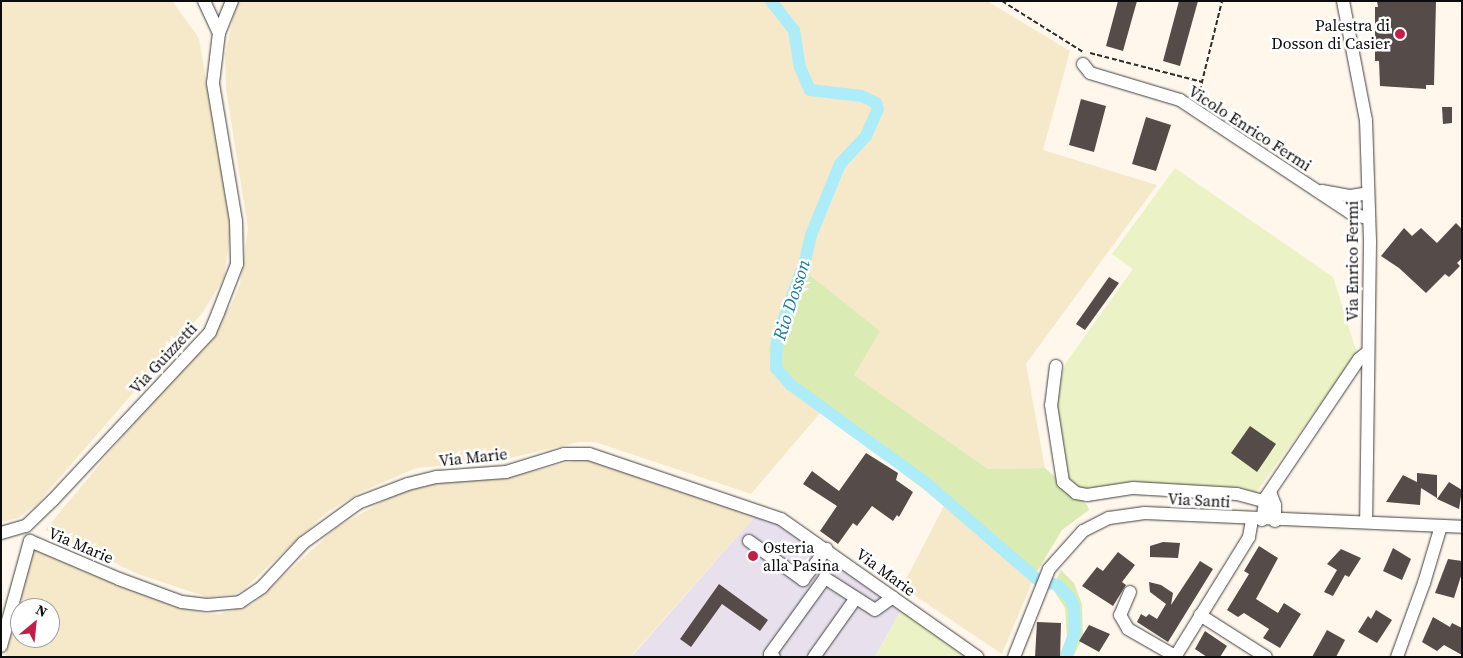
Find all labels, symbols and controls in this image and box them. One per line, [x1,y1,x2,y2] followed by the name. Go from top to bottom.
[1271,15,1390,53] place label: Palestra di Dosson di Casier
[1394,28,1406,40] marker: Palestra di Dosson di Casier
[1185,81,1315,175] street label: Vicolo Enrico Fermi
[1342,201,1362,321] street label: Via Enrico Fermi
[769,257,815,343] water label: Rio Dosson
[125,319,201,397] street label: Via Guizzetti
[438,444,508,470] street label: Via Marie
[1167,489,1231,511] street label: Via Santi
[46,523,116,567] street label: Via Marie
[763,537,840,575] place label: Osteria alla Pasina
[853,544,919,600] street label: Via Marie
[747,550,759,562] marker: Osteria alla Pasina
[10,598,60,648] north arrow
[32,599,51,622] text: N

